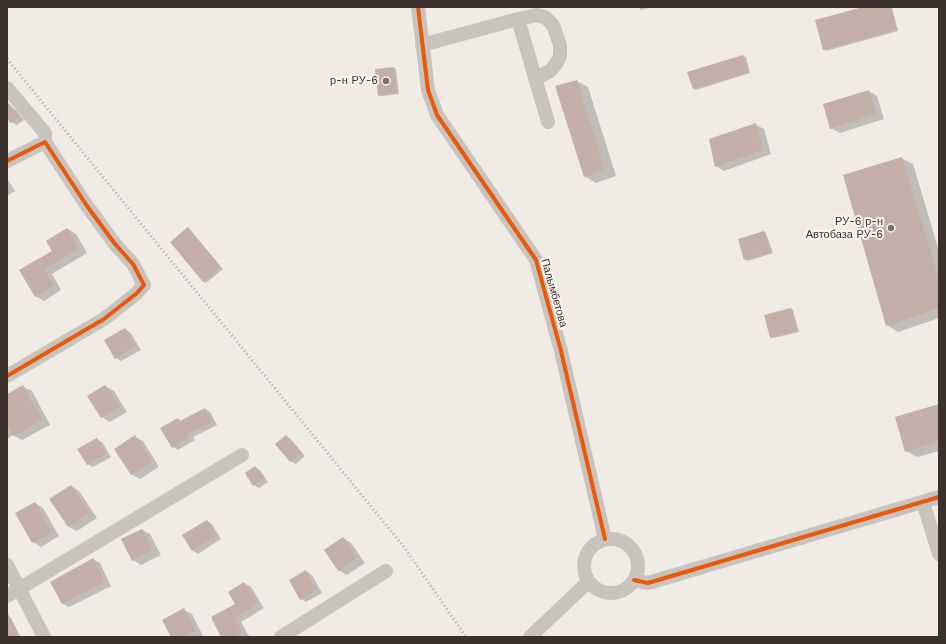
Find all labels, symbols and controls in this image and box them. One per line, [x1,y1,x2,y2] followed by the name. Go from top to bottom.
[330,74,378,88] place label: р-н РУ-6
[381,76,391,86] marker: р-н РУ-6
[806,215,883,241] place label: РУ-6 р-н Автобаза РУ-6
[886,223,896,233] marker: РУ-6 р-н Автобаза РУ-6
[538,257,570,329] street label: Палымбетова

